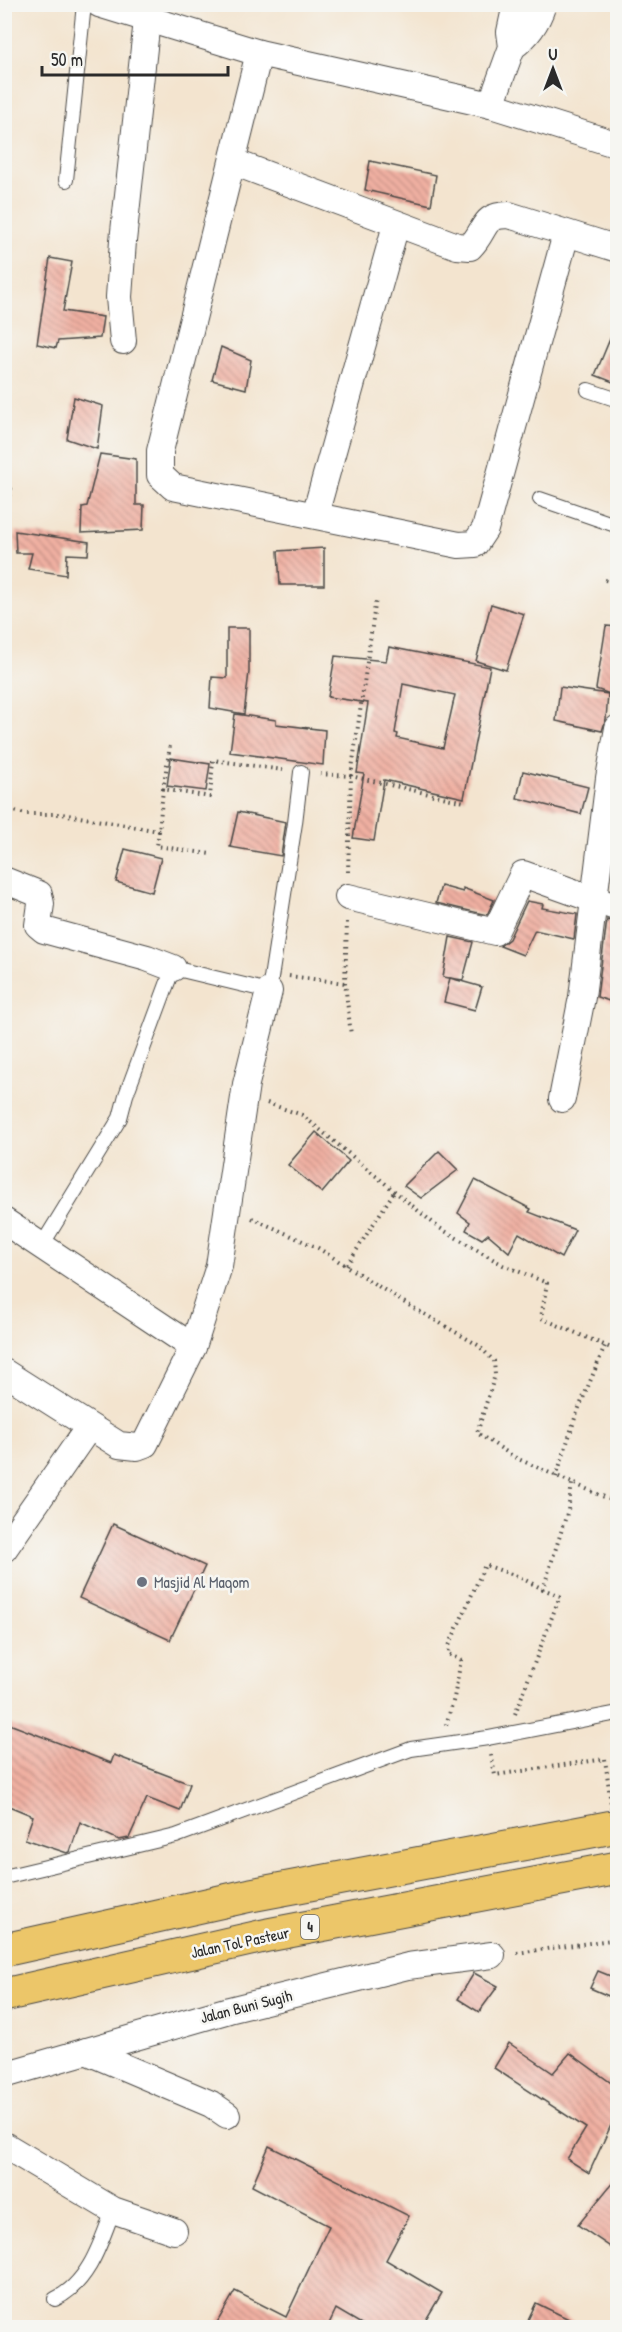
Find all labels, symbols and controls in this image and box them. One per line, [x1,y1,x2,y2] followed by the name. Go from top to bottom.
[42,39,228,77] scale bar
[523,39,583,99] north arrow
[549,43,558,65] text: U
[51,47,83,72] text: 50 m
[154,1571,250,1593] place label: Masjid Al Maqom
[135,1575,149,1589] marker: Masjid Al Maqom
[301,1915,319,1939] road number: 4
[189,1921,291,1963] street label: Jalan Tol Pasteur
[198,1984,294,2028] street label: Jalan Buni Sugih

